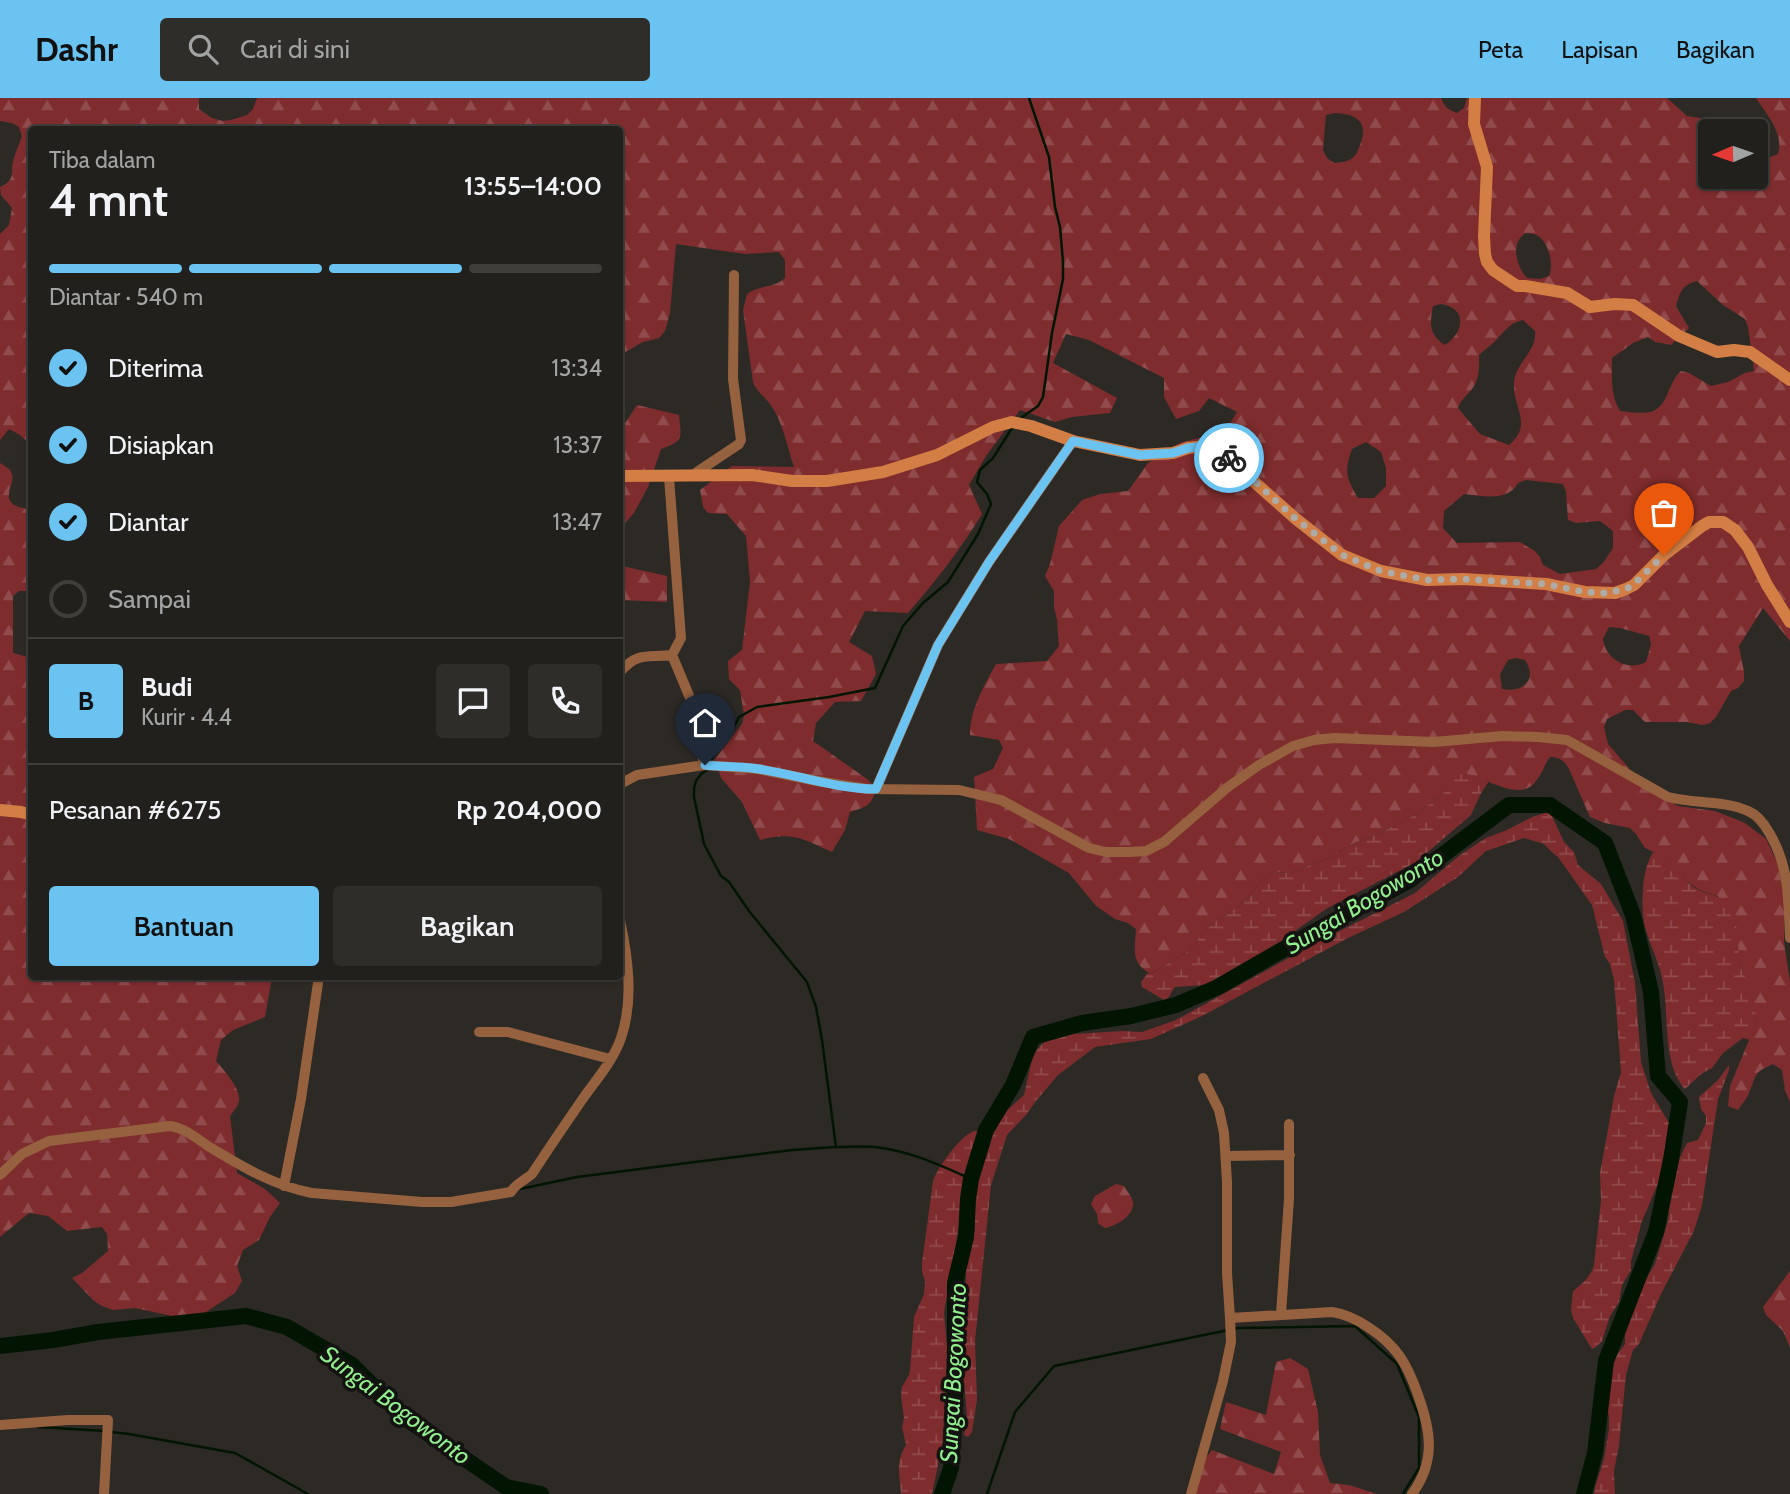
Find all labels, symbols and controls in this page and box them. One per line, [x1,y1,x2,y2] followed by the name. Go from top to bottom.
[160,18,650,81] search box
[35,29,118,69] text: Dashr
[184,30,222,68] icon: search
[240,33,350,65] text: Cari di sini
[1478,35,1523,64] text: Peta
[1561,35,1638,64] text: Lapisan
[1676,35,1755,64] text: Bagikan
[1698,119,1768,189] north arrow
[1698,119,1768,189] map controls
[49,146,155,174] text: Tiba dalam
[464,170,602,202] text: 13:55–14:00
[49,172,168,228] text: 4 mnt
[49,283,203,311] text: Diantar · 540 m
[49,349,87,387] icon: check
[108,352,203,384] text: Diterima
[552,354,602,382] text: 13:34
[1194,423,1264,493] courier
[49,426,87,464] icon: check
[108,429,214,461] text: Disiapkan
[553,431,602,459] text: 13:37
[1210,439,1248,477] icon: bike
[1634,483,1694,555] pin
[1645,494,1683,532] icon: bag
[49,503,87,541] icon: check
[108,506,189,538] text: Diantar
[552,508,602,536] text: 13:47
[108,583,191,615] text: Sampai
[436,664,510,738] button: chat
[528,664,602,738] button: phone
[141,671,193,703] text: Budi
[78,685,94,717] text: B
[675,693,735,765] pin
[141,703,232,731] text: Kurir · 4.4
[686,704,724,742] icon: home
[49,794,221,826] text: Pesanan #6275
[456,794,602,826] text: Rp 204,000
[1279,842,1449,960] water label: Sungai Bogowonto
[49,886,319,966] button: Bantuan
[333,886,602,966] button: Bagikan
[934,1282,972,1464] water label: Sungai Bogowonto
[315,1339,477,1471] water label: Sungai Bogowonto

